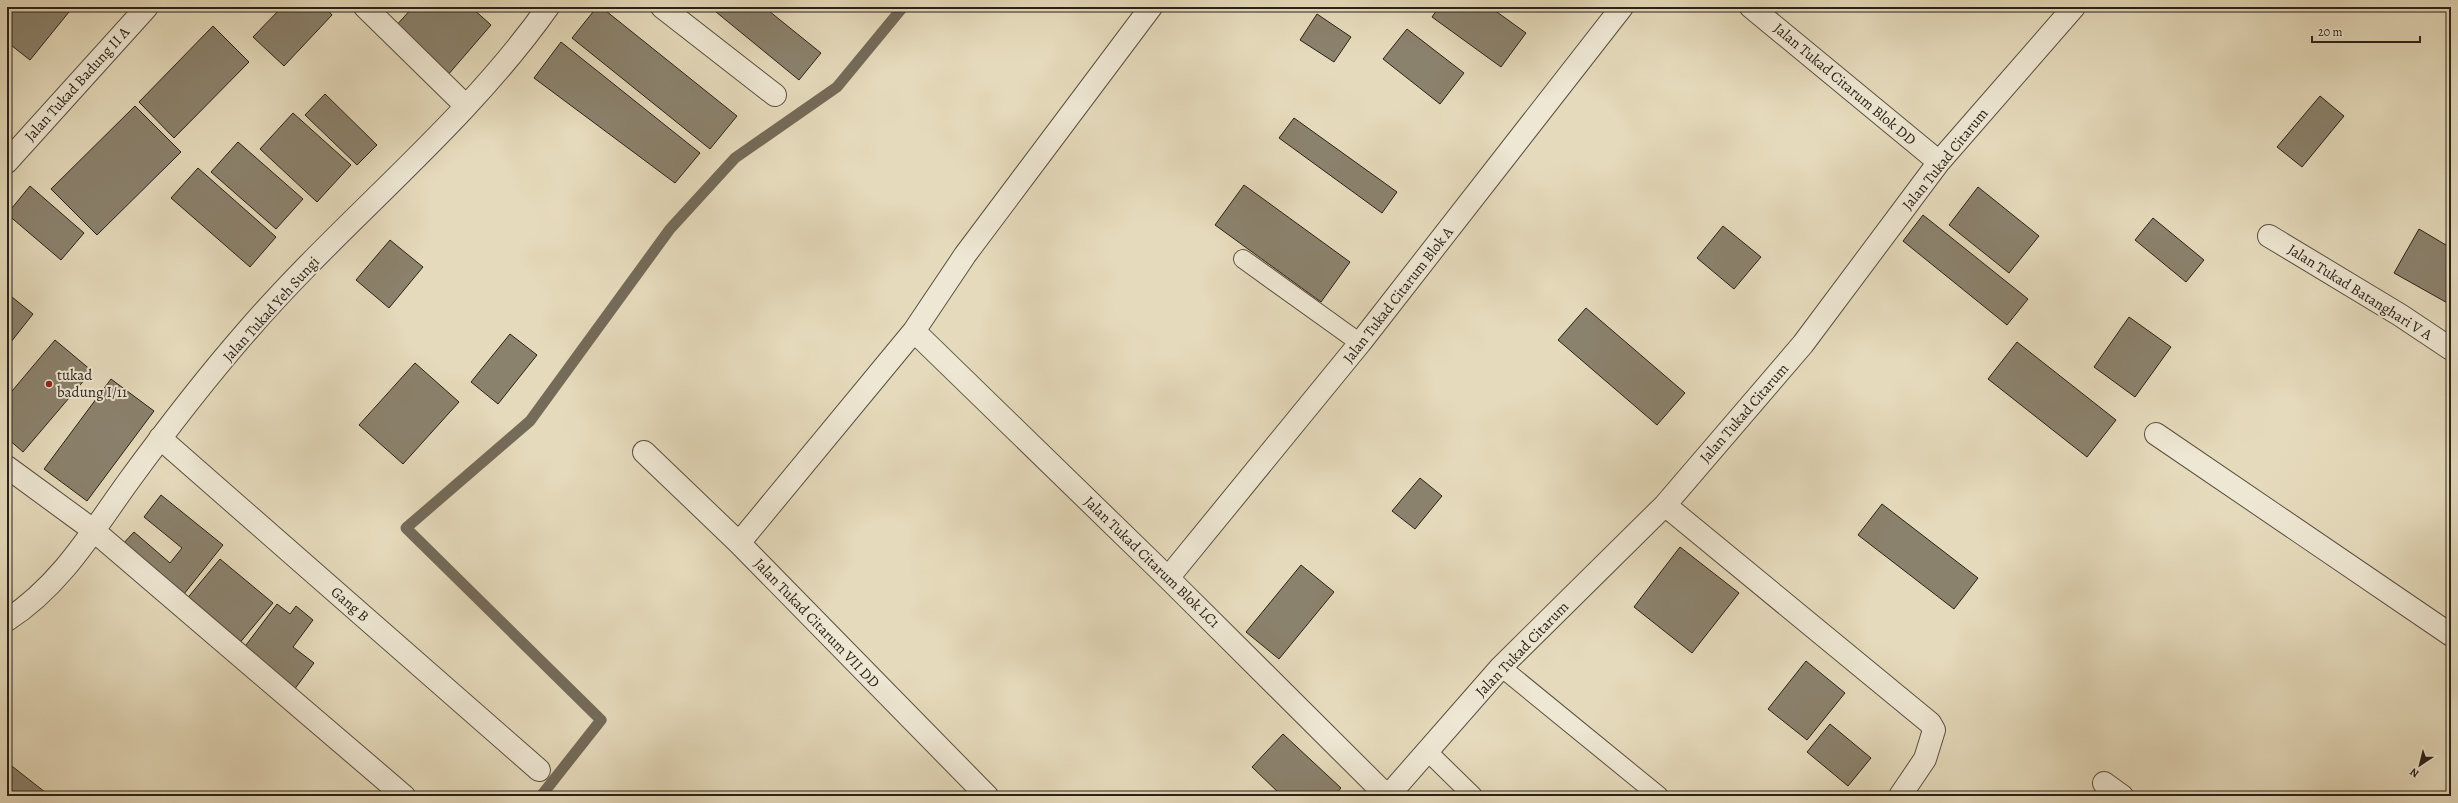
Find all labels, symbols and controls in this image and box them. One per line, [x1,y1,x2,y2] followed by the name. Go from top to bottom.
[1769,18,1921,150] street label: Jalan Tukad Citarum Blok DD
[2312,18,2420,44] scale bar
[20,22,134,146] street label: Jalan Tukad Badung II A
[2318,24,2342,40] text: 20 m
[1898,103,1993,214] street label: Jalan Tukad Citarum
[1338,222,1458,367] street label: Jalan Tukad Citarum Blok A
[2284,239,2436,345] street label: Jalan Tukad Batanghari V A
[218,252,324,366] street label: Jalan Tukad Yeh Sungi
[1695,359,1793,467] street label: Jalan Tukad Citarum
[57,365,127,402] place label: tukad badung I/11
[44,379,54,389] marker: tukad badung I/11
[1080,492,1224,632] street label: Jalan Tukad Citarum Blok LC1
[750,554,884,692] street label: Jalan Tukad Citarum VII DD
[327,582,373,626] street label: Gang B
[1471,596,1573,701] street label: Jalan Tukad Citarum
[2400,745,2440,785] north arrow
[2407,764,2422,781] text: N

